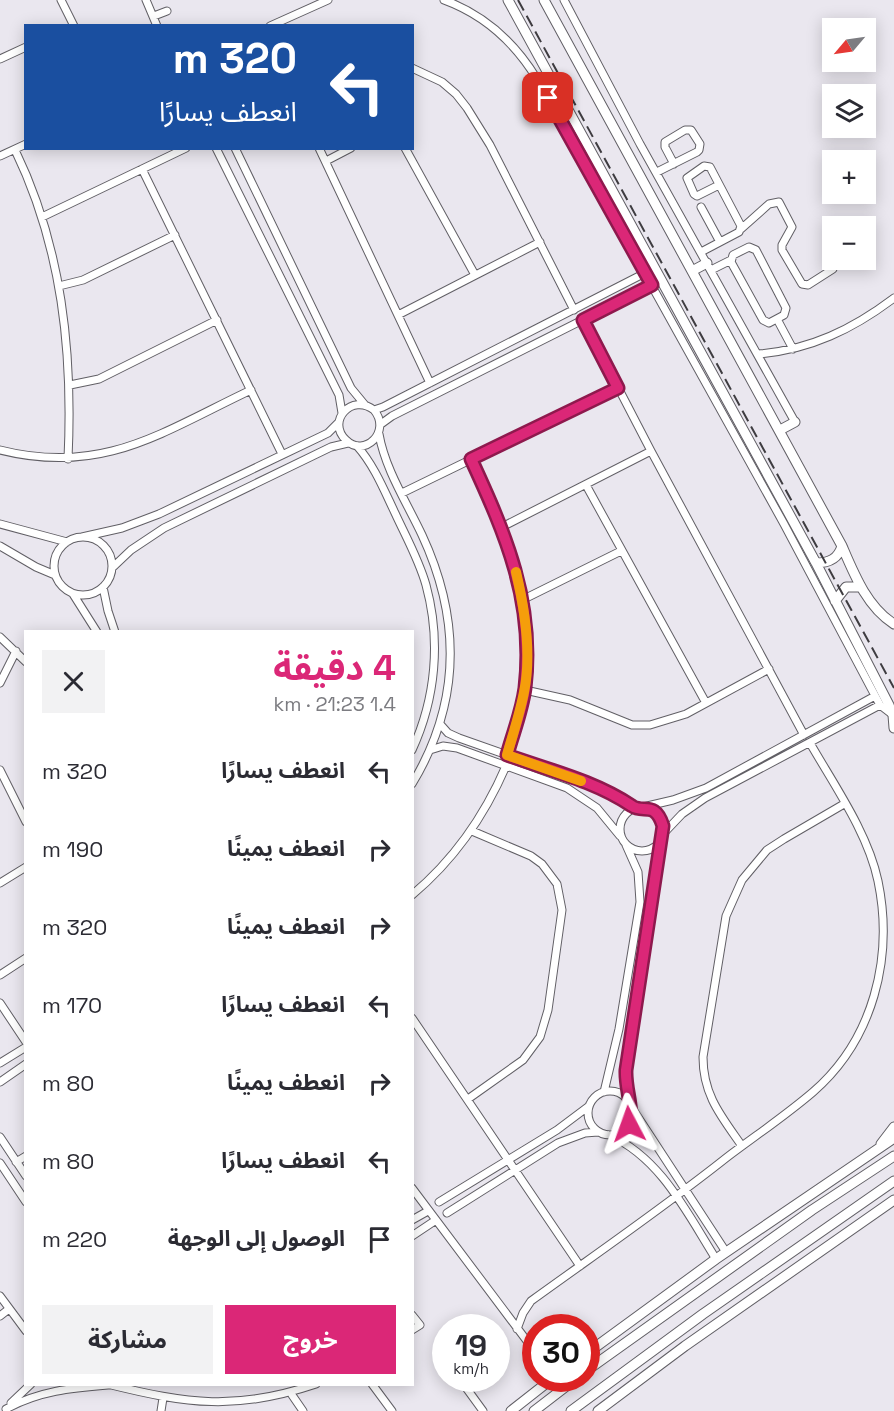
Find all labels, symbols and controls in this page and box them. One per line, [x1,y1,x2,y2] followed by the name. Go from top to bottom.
[822,18,876,72] north arrow
[822,18,876,270] map controls
[173,32,297,85] text: 320 m
[318,48,396,126] icon: left
[522,72,573,123] pin
[531,81,564,114] icon: arrive
[822,84,876,138] button: layers
[159,94,297,129] text: انعطف يسارًا
[822,150,876,204] button: +
[822,216,876,270] button: −
[273,645,396,691] text: 4 دقيقة
[42,650,105,713] button: close
[273,691,396,717] text: 1.4 km · 21:23
[363,755,396,788] icon: left
[221,756,345,784] text: انعطف يسارًا
[42,757,107,785] text: 320 m
[363,833,396,866] icon: right
[227,834,345,862] text: انعطف يمينًا
[42,835,103,863] text: 190 m
[363,911,396,944] icon: right
[227,912,345,940] text: انعطف يمينًا
[42,913,107,941] text: 320 m
[363,989,396,1022] icon: left
[221,990,345,1018] text: انعطف يسارًا
[42,991,102,1019] text: 170 m
[363,1067,396,1100] icon: right
[227,1068,345,1096] text: انعطف يمينًا
[42,1069,94,1097] text: 80 m
[597,1092,661,1156] position arrow
[363,1145,396,1178] icon: left
[221,1146,345,1174] text: انعطف يسارًا
[42,1147,94,1175] text: 80 m
[363,1223,396,1256] icon: arrive
[168,1224,345,1252] text: الوصول إلى الوجهة
[42,1225,107,1253] text: 220 m
[42,1305,213,1374] button: مشاركة
[225,1305,396,1374] button: خروج
[522,1314,600,1392] speed limit sign: 30
[455,1326,487,1365] text: 19
[453,1359,489,1378] text: km/h

